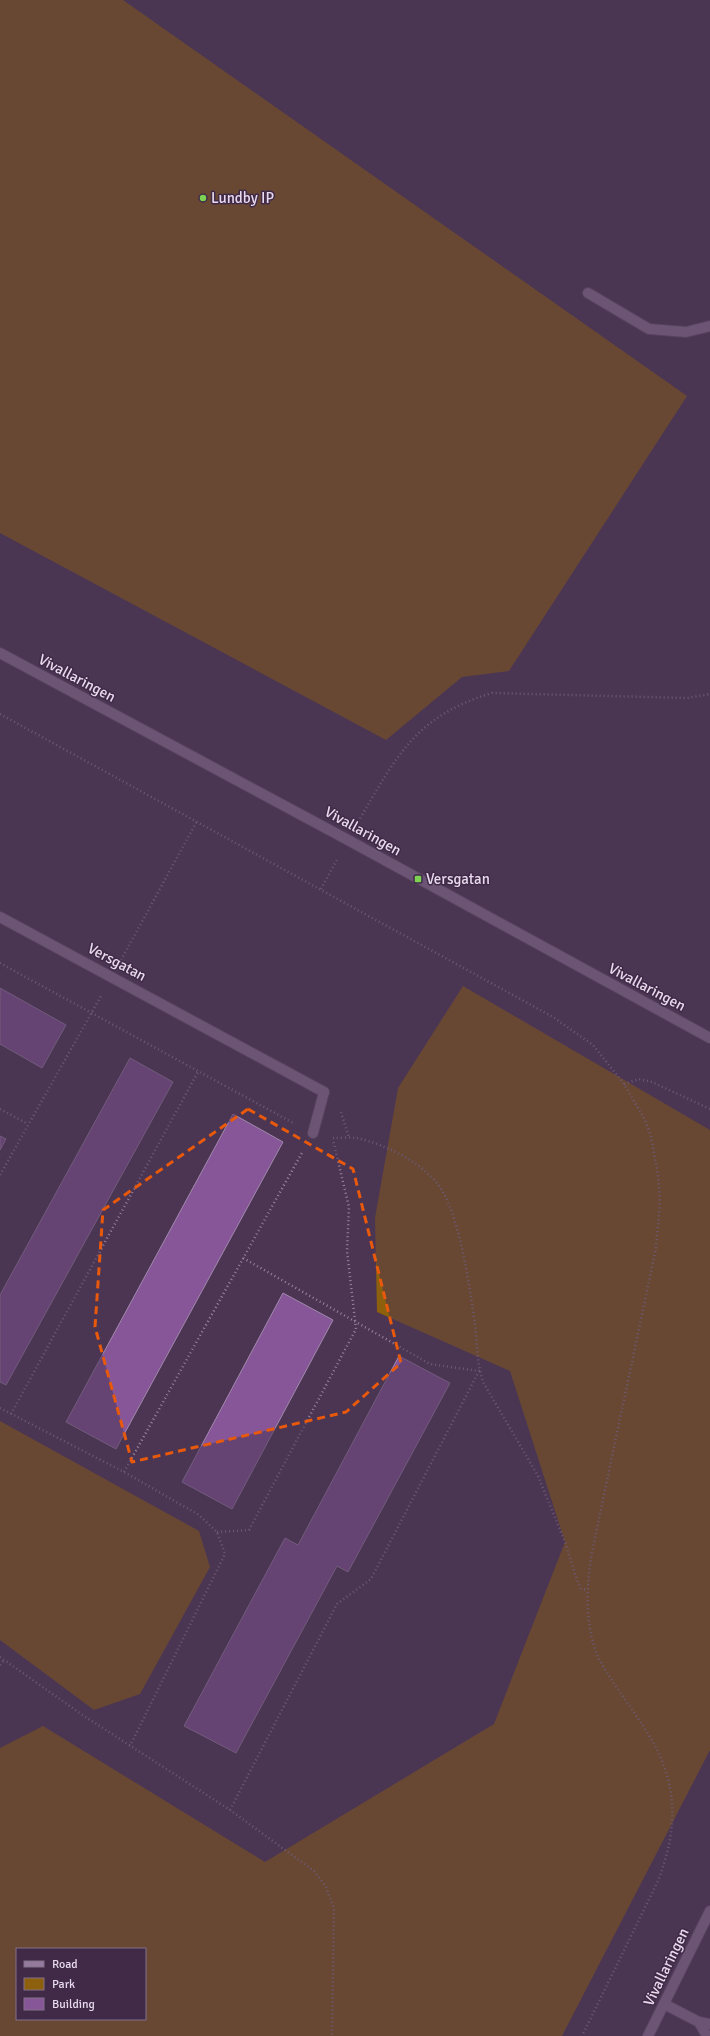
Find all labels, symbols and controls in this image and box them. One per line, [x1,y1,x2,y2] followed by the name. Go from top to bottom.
[211,189,274,207] place label: Lundby IP
[198,193,208,203] marker: Lundby IP
[35,650,119,706] street label: Vivallaringen
[322,803,404,859] street label: Vivallaringen
[426,870,490,888] place label: Versgatan
[413,874,423,884] marker: Versgatan
[85,939,149,985] street label: Versgatan
[605,959,689,1015] street label: Vivallaringen
[639,1925,693,2009] street label: Vivallaringen
[16,1948,146,2020] legend
[52,1957,78,1972] text: Road
[52,1977,75,1992] text: Park
[52,1997,95,2012] text: Building

